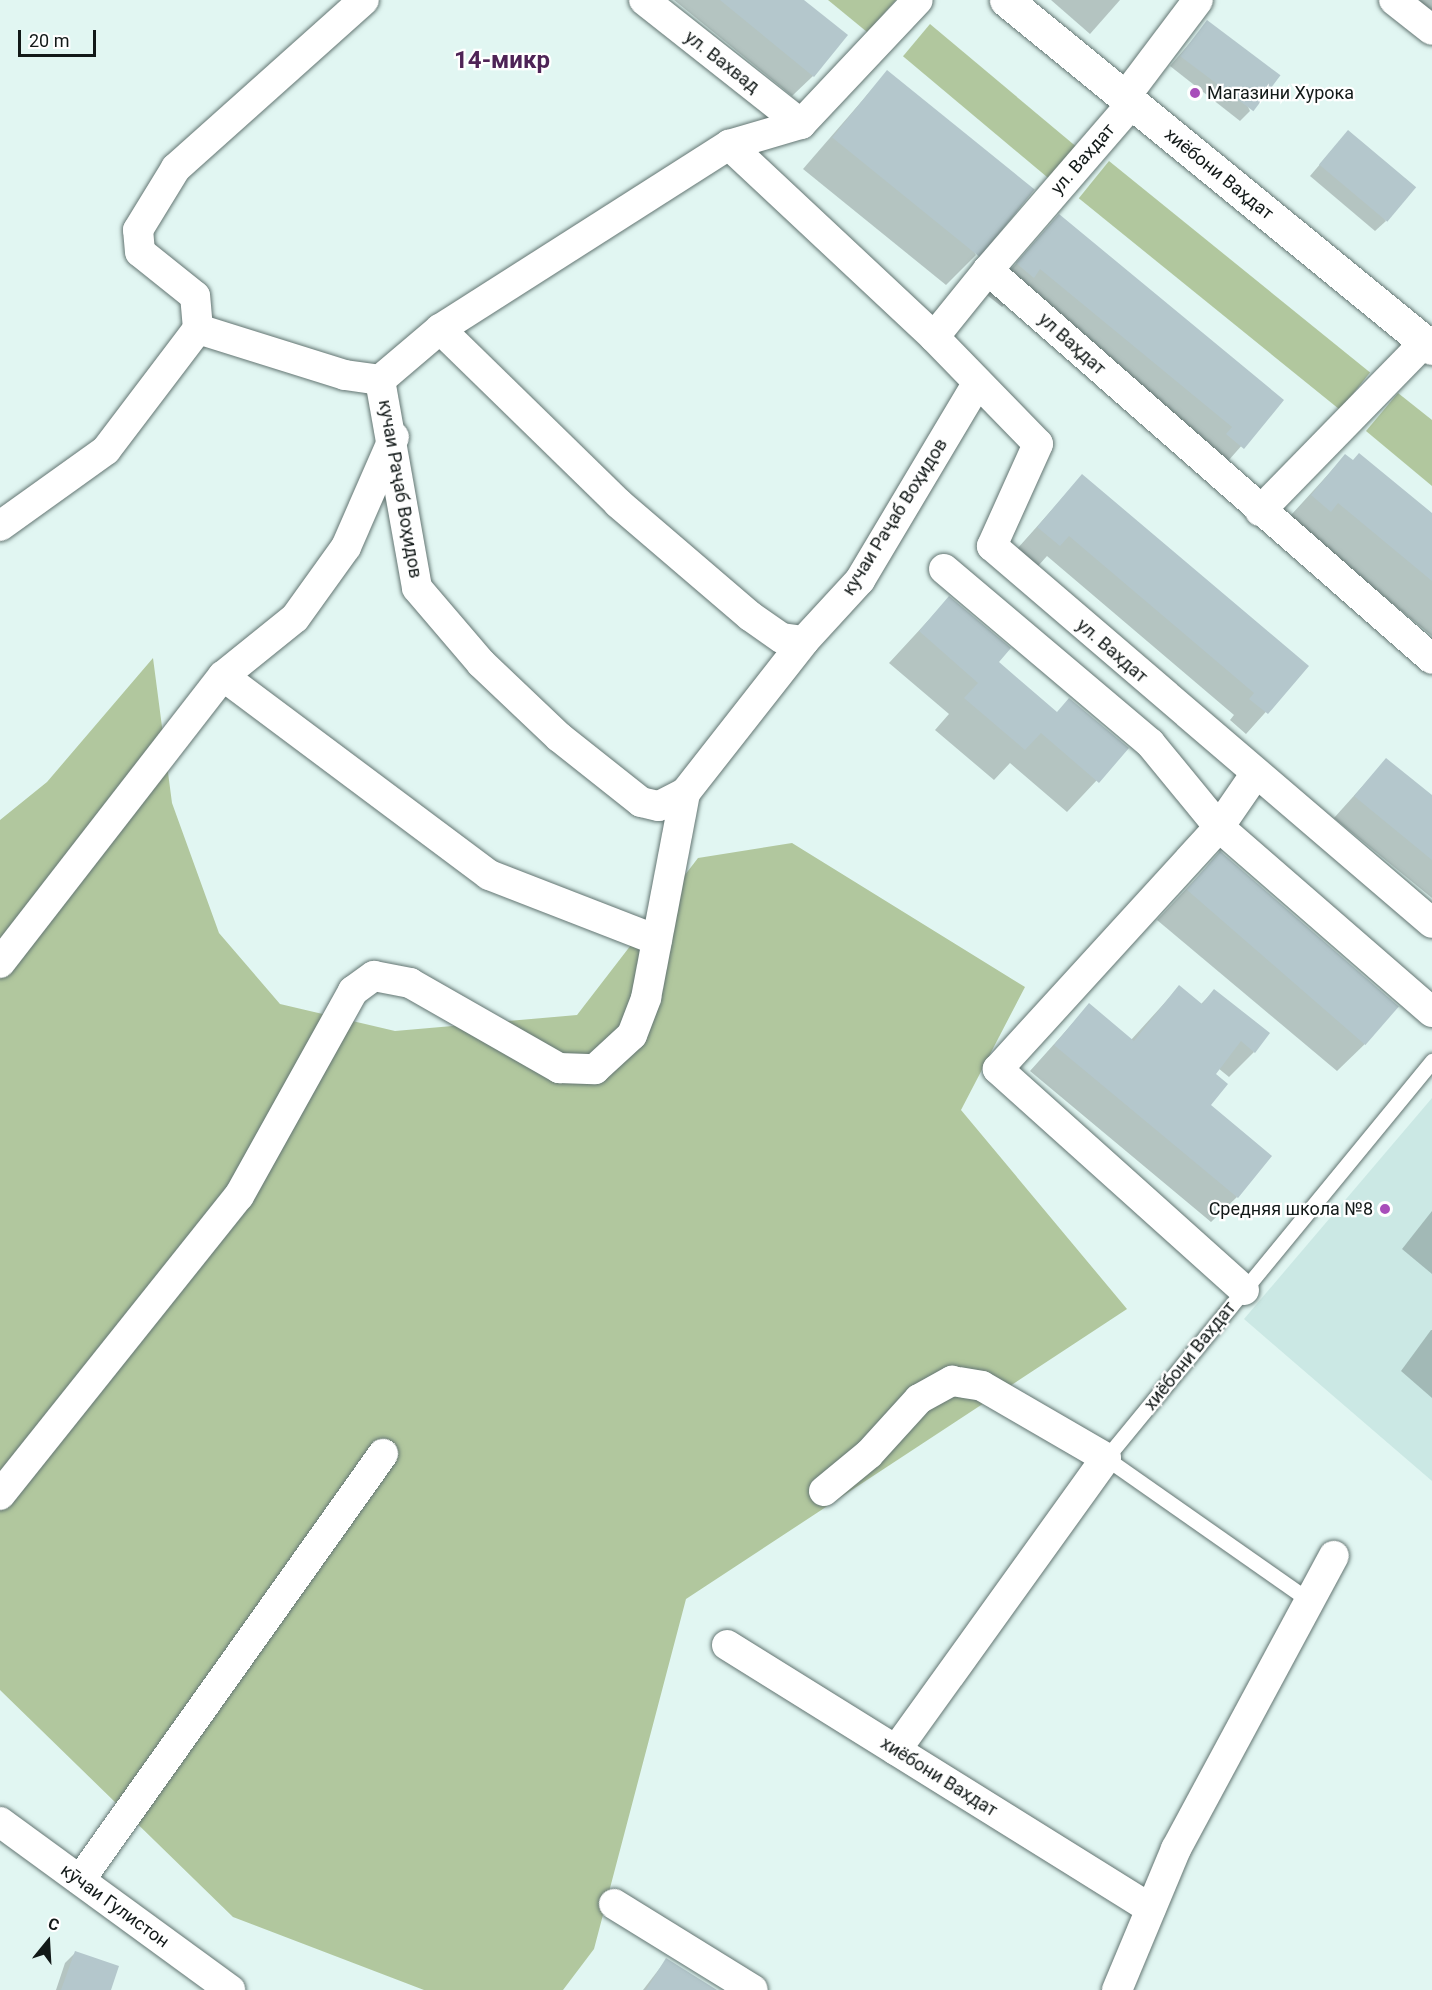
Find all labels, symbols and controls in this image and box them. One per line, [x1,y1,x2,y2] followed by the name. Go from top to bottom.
[21,18,99,56] scale bar
[680,26,764,98] street label: ул. Вахвад
[29,30,69,51] text: 20 m
[454,47,550,75] district label: 14-микр
[1207,82,1354,104] place label: Магазини Хурока
[1188,86,1202,100] marker: Магазини Хурока
[1046,119,1120,199] street label: ул. Вахдат
[1160,123,1278,225] street label: хиёбони Ваҳдат
[1034,308,1110,380] street label: ул Ваҳдат
[374,398,426,580] street label: кучаи Раҷаб Воҳидов
[838,435,952,599] street label: кучаи Раҷаб Воҳидов
[1072,614,1152,688] street label: ул. Вахдат
[1209,1198,1373,1220] place label: Средняя школа №8
[1378,1202,1392,1216] marker: Средняя школа №8
[1140,1297,1240,1415] street label: хиёбони Вахдат
[877,1732,1001,1822] street label: хиёбони Вахдат
[57,1859,173,1953] street label: кӯчаи Гулистон
[18,1912,78,1972] north arrow
[46,1914,62,1935] text: С

